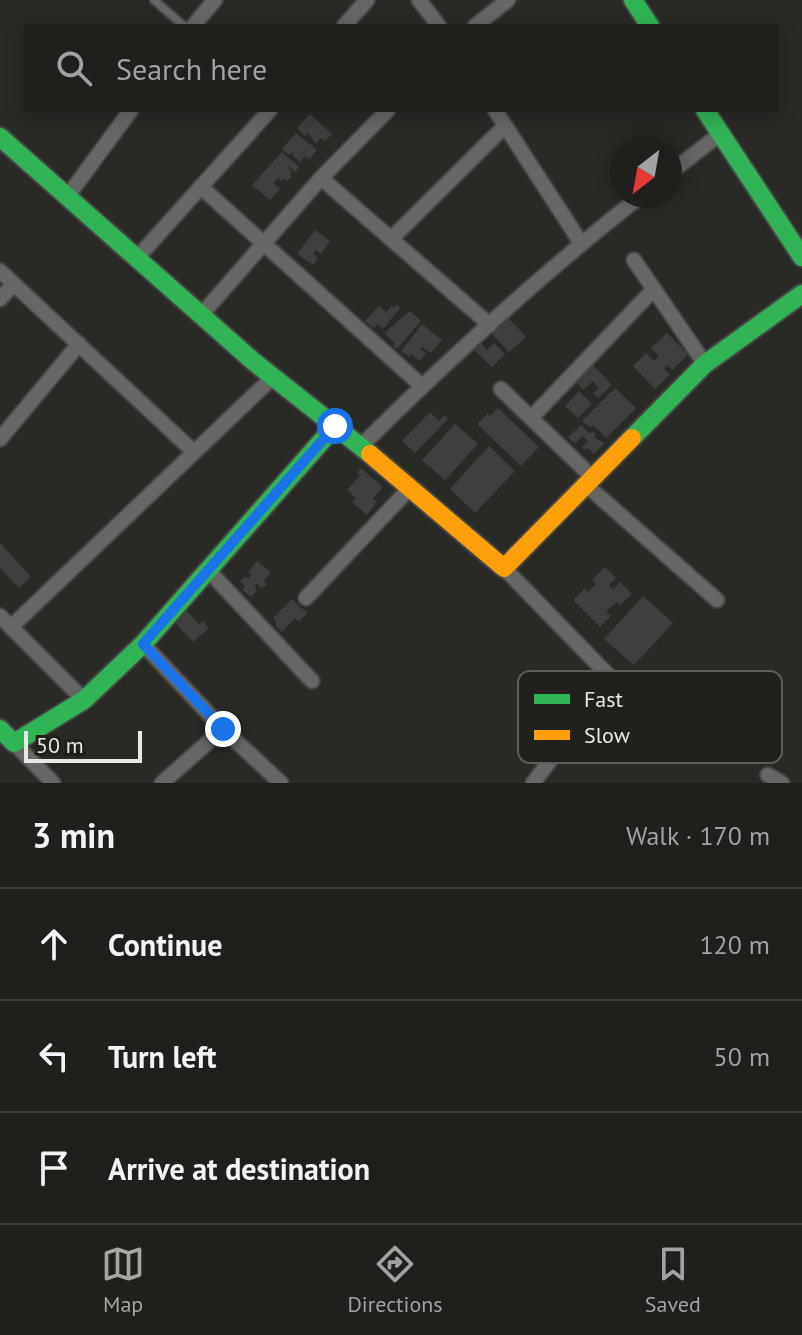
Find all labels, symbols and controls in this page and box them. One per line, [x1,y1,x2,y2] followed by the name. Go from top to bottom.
[24,24,778,112] search box
[52,46,96,90] icon: search
[116,49,267,88] text: Search here
[610,136,682,208] north arrow
[317,408,353,444] route start
[518,671,782,763] legend
[584,685,624,713] text: Fast
[205,711,241,747] route end
[584,721,630,749] text: Slow
[24,727,142,763] scale bar
[36,731,84,759] text: 50 m
[32,813,115,857] text: 3 min
[626,819,770,852] text: Walk · 170 m
[32,922,76,966] icon: ahead
[108,925,222,964] text: Continue
[699,928,770,961] text: 120 m
[32,1034,76,1078] icon: left
[108,1037,216,1076] text: Turn left
[714,1040,770,1073] text: 50 m
[32,1146,76,1190] icon: arrive
[108,1149,370,1188] text: Arrive at destination
[101,1242,145,1318] tab: Map
[347,1242,443,1318] tab: Directions
[645,1242,701,1318] tab: Saved

